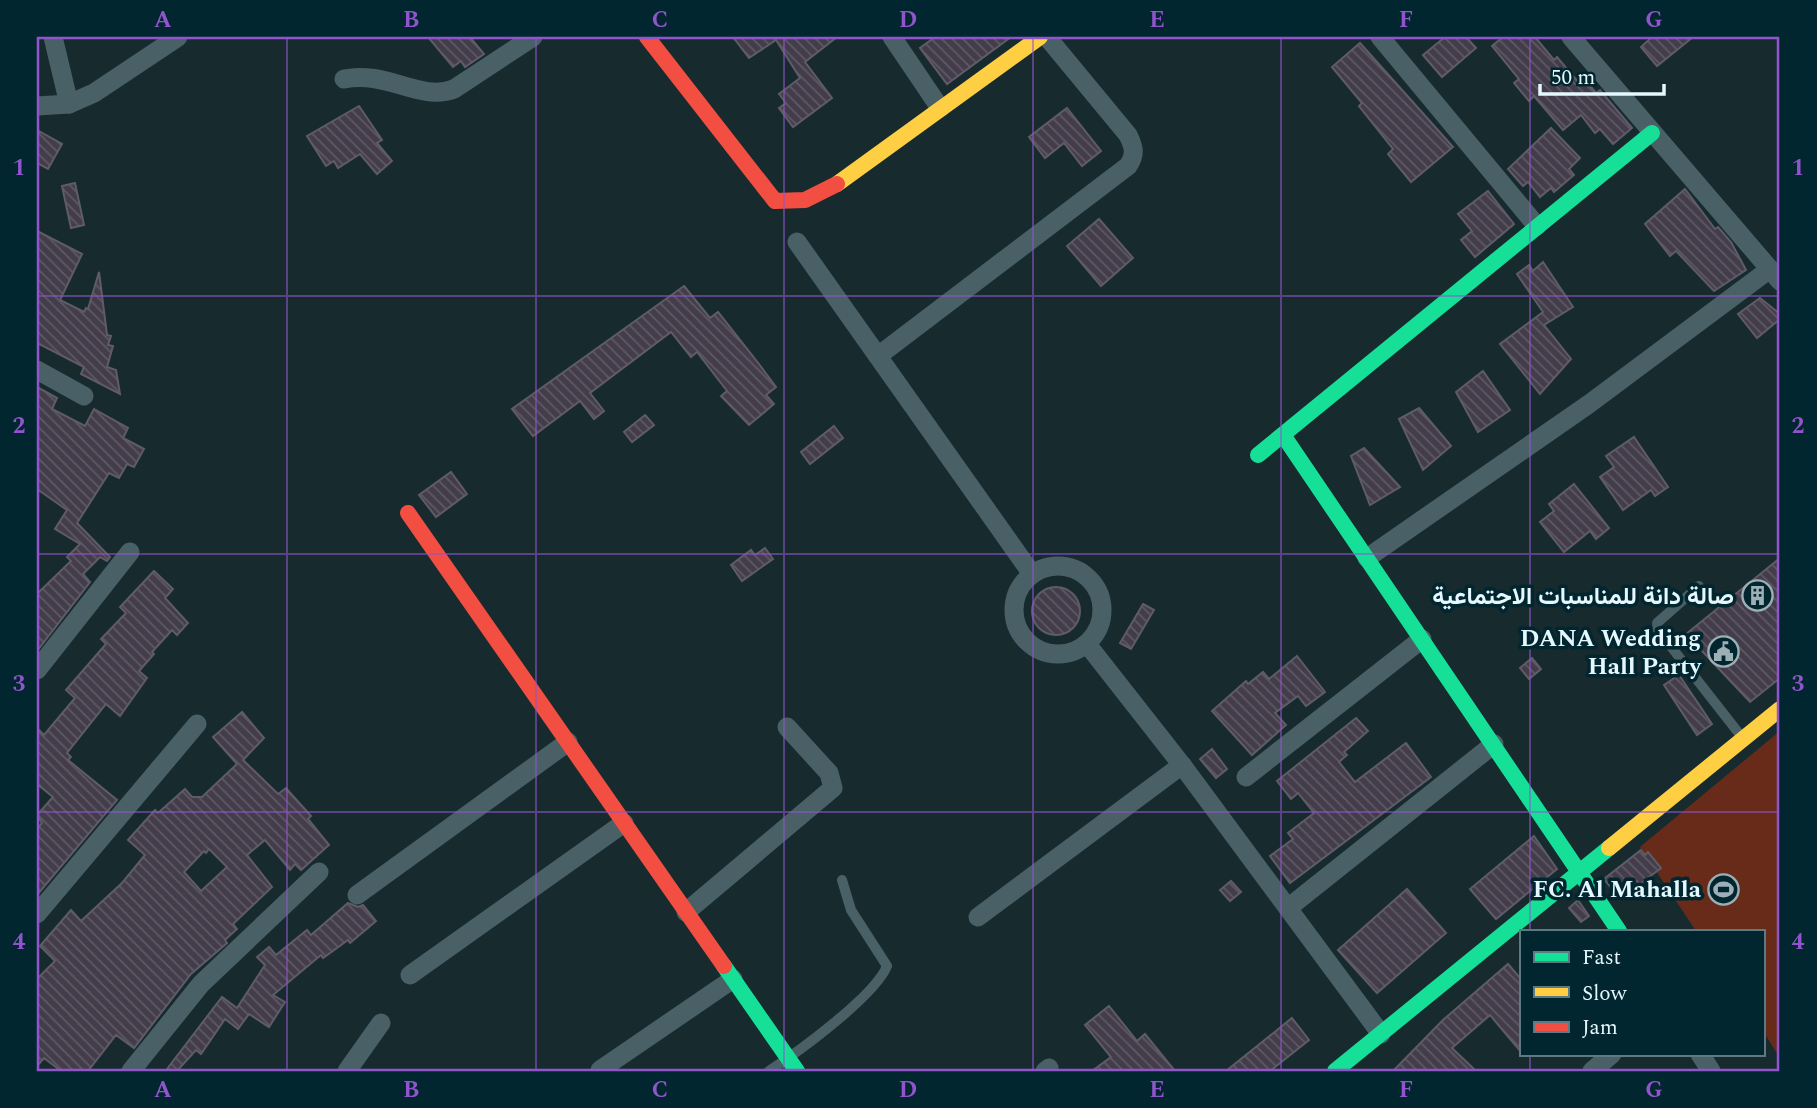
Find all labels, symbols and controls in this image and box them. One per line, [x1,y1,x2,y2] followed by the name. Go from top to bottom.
[154,3,172,38] text: A
[403,3,419,38] text: B
[652,3,668,38] text: C
[899,3,917,38] text: D
[1149,3,1165,38] text: E
[1399,3,1413,38] text: F
[1645,3,1663,38] text: G
[1540,52,1665,96] scale bar
[1551,62,1595,94] text: 50 m
[13,151,25,186] text: 1
[1792,151,1804,186] text: 1
[13,409,26,444] text: 2
[1792,409,1805,444] text: 2
[1432,579,1734,615] place label: صالة دانة للمناسبات الاجتماعية
[1740,579,1774,613] building icon: صالة دانة للمناسبات الاجتماعية
[1520,621,1703,685] place label: DANA Wedding Hall Party
[1707,635,1741,669] public building icon: DANA Wedding Hall Party
[13,667,26,702] text: 3
[1792,667,1805,702] text: 3
[1533,872,1702,908] place label: FC. Al Mahalla
[1707,872,1741,906] sports icon: FC. Al Mahalla
[13,925,26,960] text: 4
[1792,925,1805,960] text: 4
[1520,930,1764,1056] legend
[1582,942,1621,974] text: Fast
[1582,978,1628,1010] text: Slow
[1582,1012,1618,1044] text: Jam
[154,1073,172,1108] text: A
[403,1073,419,1108] text: B
[652,1073,668,1108] text: C
[899,1073,917,1108] text: D
[1149,1073,1165,1108] text: E
[1399,1073,1413,1108] text: F
[1645,1073,1663,1108] text: G

